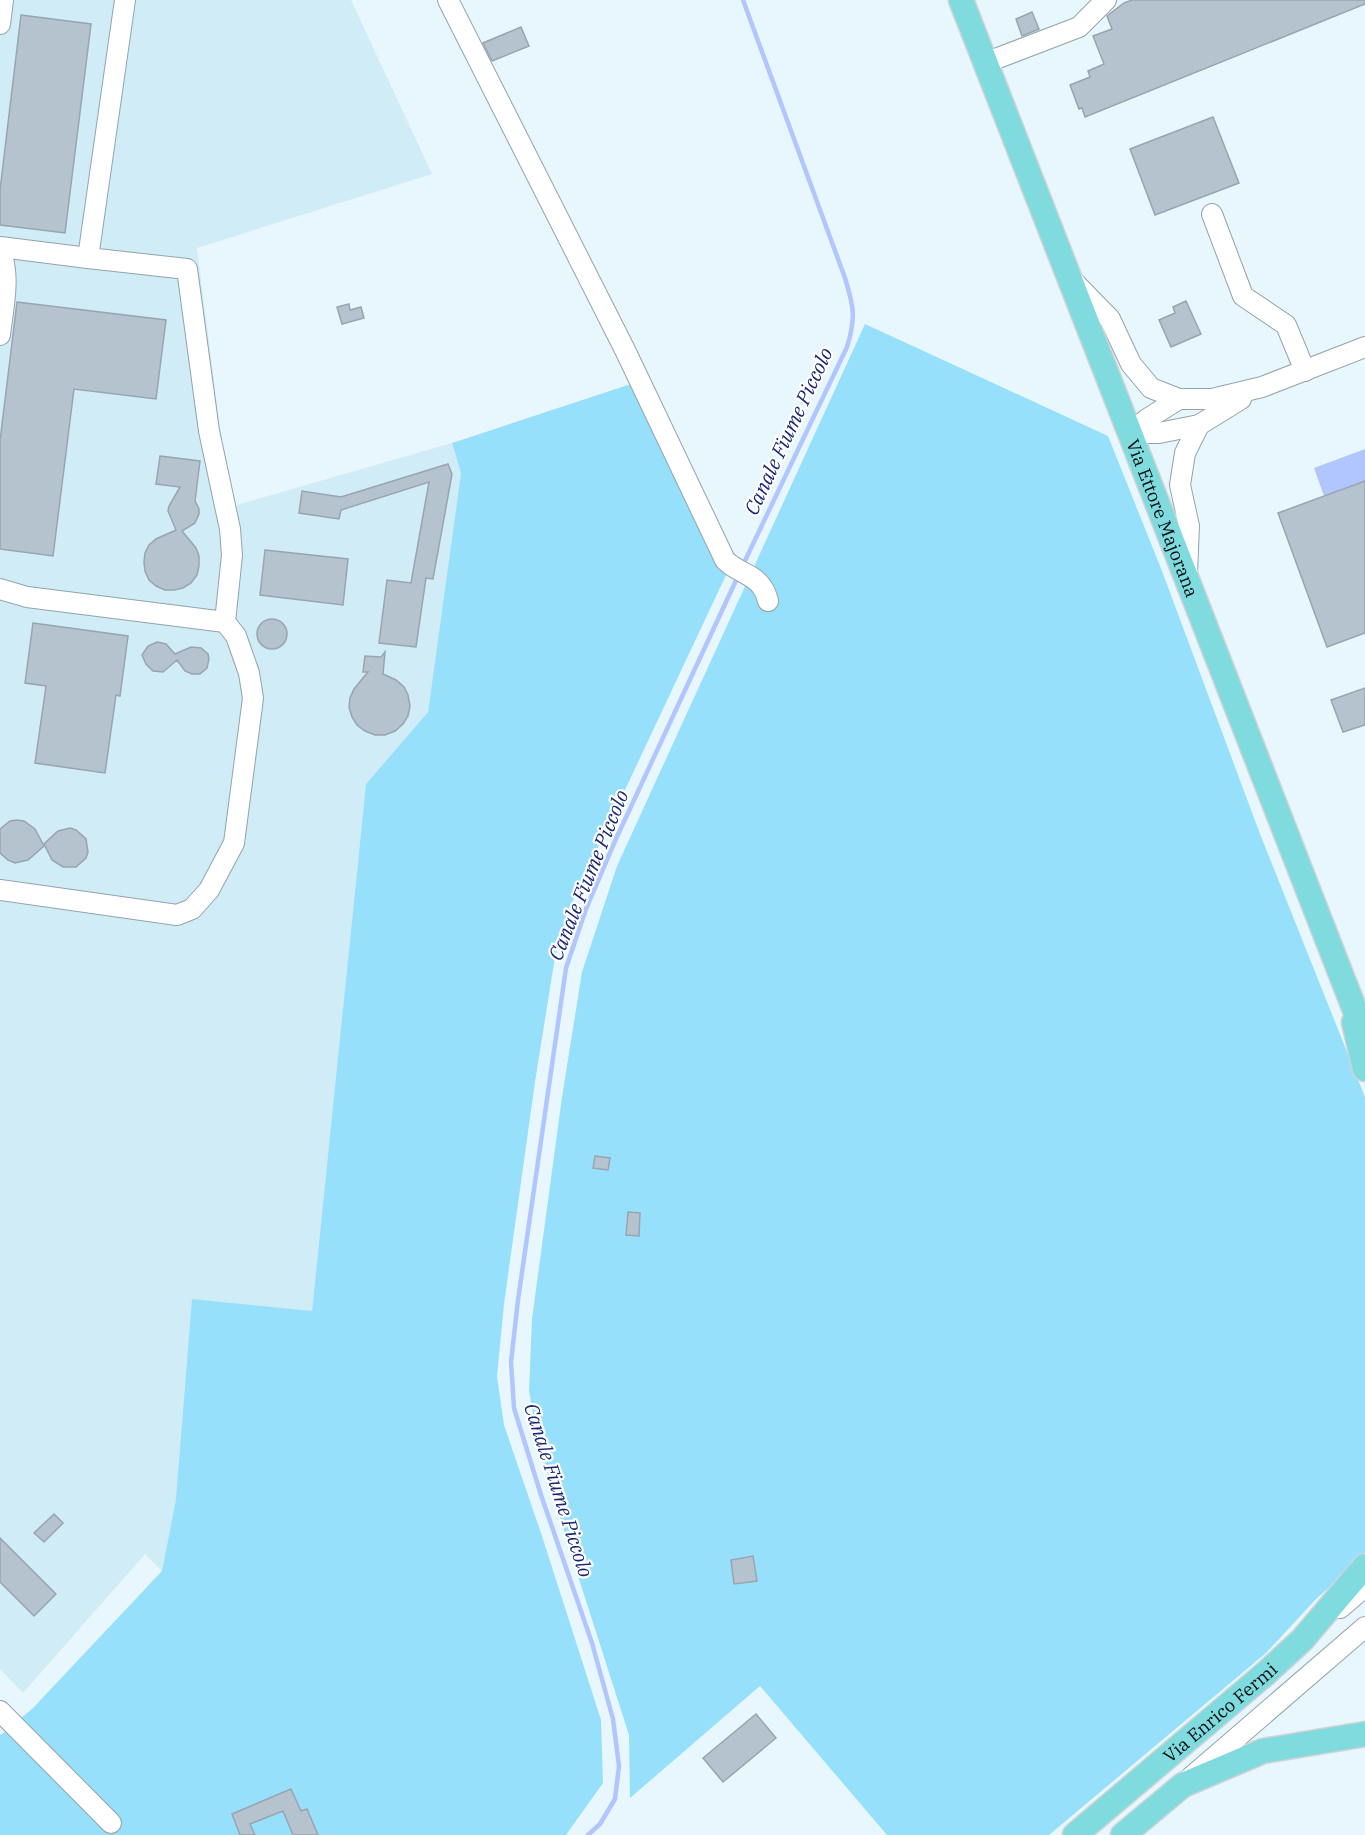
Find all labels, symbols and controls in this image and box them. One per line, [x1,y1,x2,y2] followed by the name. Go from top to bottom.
[737,343,839,519] water label: Canale Fiume Piccolo
[1122,436,1204,600] street label: Via Ettore Majorana
[541,786,635,964] water label: Canale Fiume Piccolo
[518,1399,600,1581] water label: Canale Fiume Piccolo
[1158,1657,1282,1767] street label: Via Enrico Fermi

